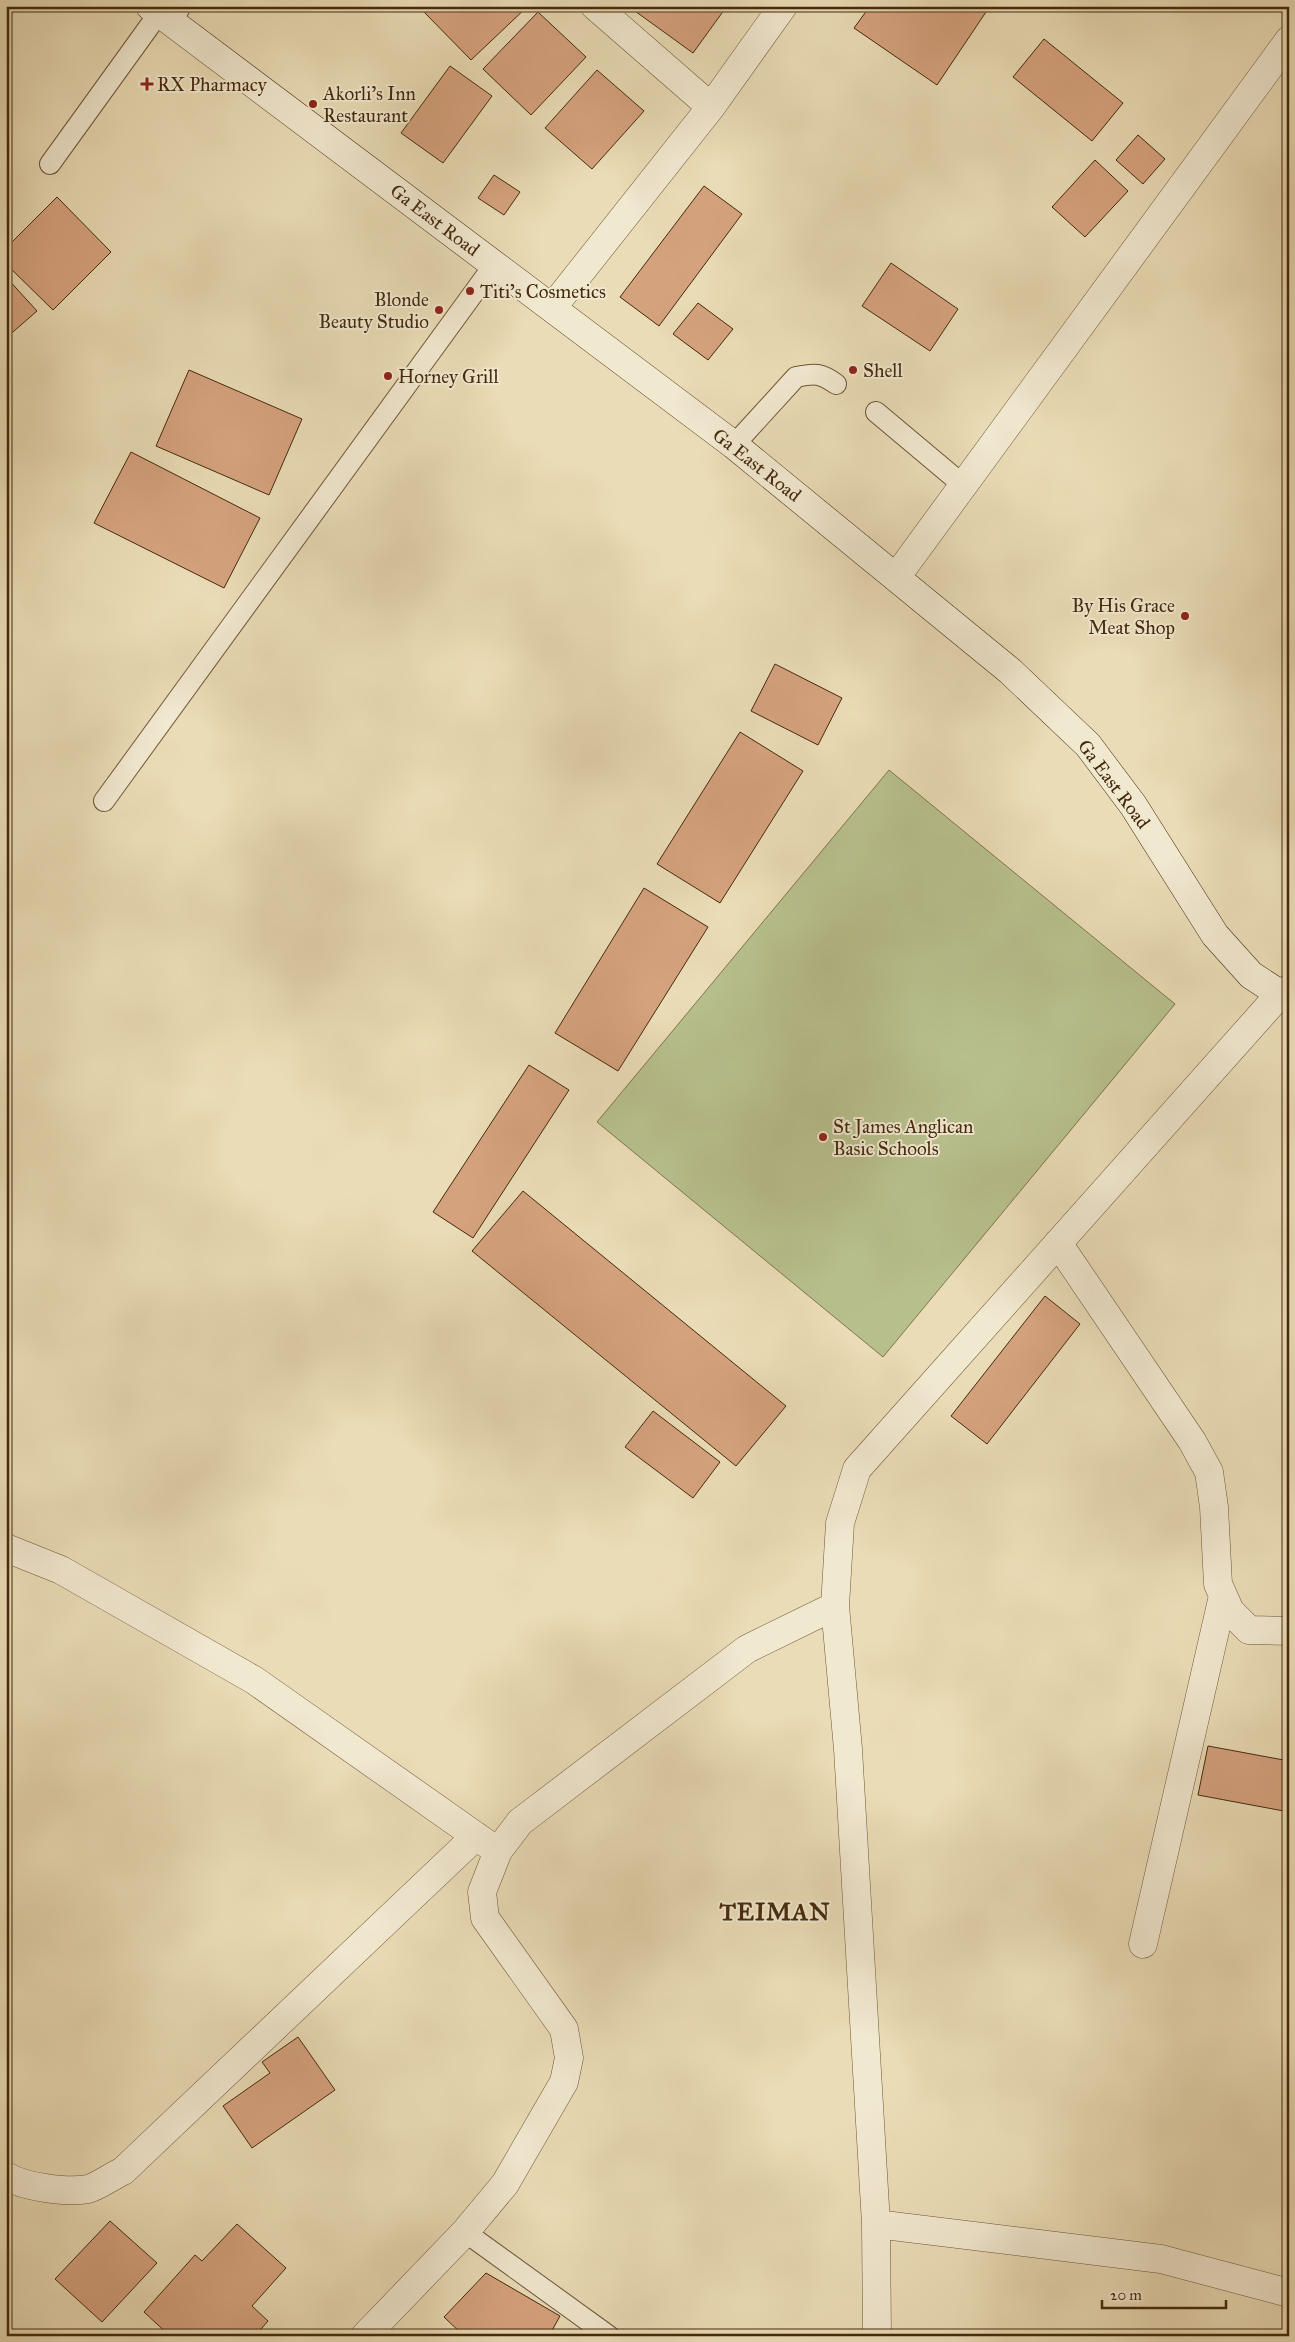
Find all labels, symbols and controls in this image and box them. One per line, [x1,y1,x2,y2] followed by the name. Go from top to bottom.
[157,73,268,96] place label: RX Pharmacy
[141,78,153,90] marker: RX Pharmacy
[322,82,416,127] place label: Akorli's Inn Restaurant
[307,98,319,110] marker: Akorli's Inn Restaurant
[386,179,485,261] street label: Ga East Road
[480,280,606,303] place label: Titi’s Cosmetics
[464,285,476,297] marker: Titi’s Cosmetics
[318,288,429,333] place label: Blonde Beauty Studio
[433,304,445,316] marker: Blonde Beauty Studio
[863,359,903,382] place label: Shell
[847,364,859,376] marker: Shell
[398,365,499,388] place label: Horney Grill
[382,370,394,382] marker: Horney Grill
[708,423,806,507] street label: Ga East Road
[1072,594,1175,639] place label: By His Grace Meat Shop
[1179,610,1191,622] marker: By His Grace Meat Shop
[1073,735,1155,834] street label: Ga East Road
[833,1115,973,1160] place label: St James Anglican Basic Schools
[817,1131,829,1143] marker: St James Anglican Basic Schools
[718,1897,831,1927] district label: TEIMAN
[1102,2277,1226,2309] scale bar
[1110,2286,1142,2304] text: 20 m

